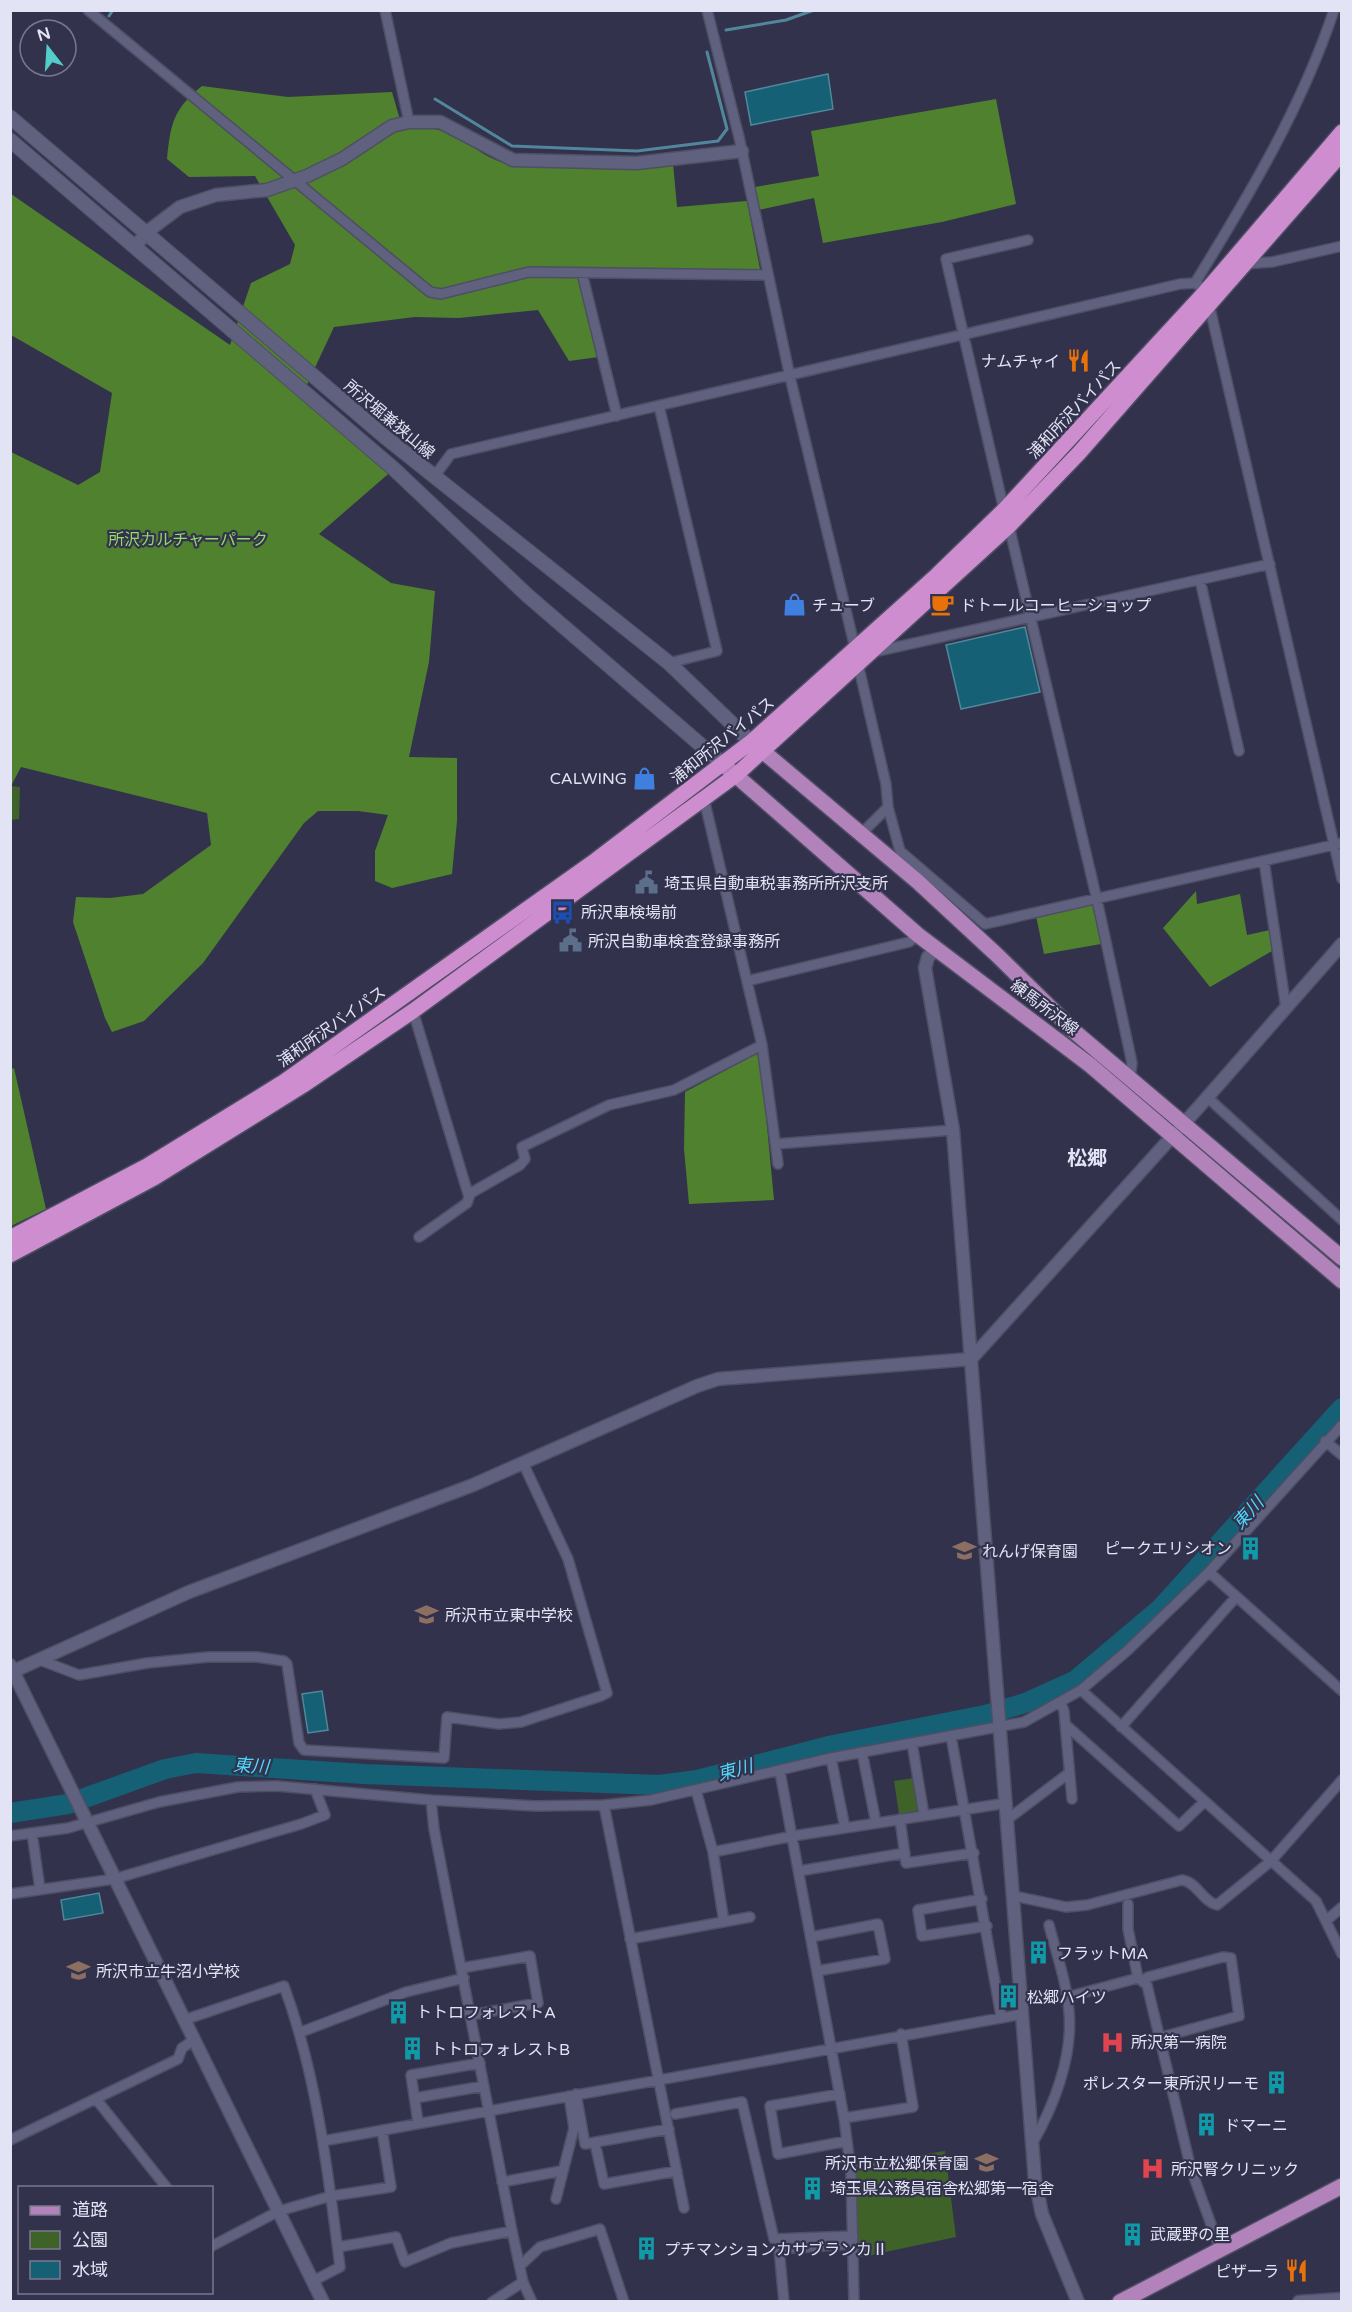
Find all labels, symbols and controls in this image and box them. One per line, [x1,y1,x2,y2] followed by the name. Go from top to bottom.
[18,18,78,78] north arrow
[35,23,53,46] text: N
[1065,348,1091,374] restaurant icon: ナムチャイ
[981,352,1060,372] place label: ナムチャイ
[1024,356,1126,463] street label: 浦和所沢バイパス
[340,376,439,463] street label: 所沢堀兼狭山線
[108,530,268,550] park label: 所沢カルチャーパーク
[781,592,807,618] shop icon: チューブ
[929,592,955,618] cafe icon: ドトールコーヒーショップ
[812,596,875,616] place label: チューブ
[960,596,1151,616] place label: ドトールコーヒーショップ
[667,693,779,789] street label: 浦和所沢バイパス
[632,765,658,791] shop icon: CALWING
[550,769,627,789] place label: CALWING
[633,870,659,896] public building icon: 埼玉県自動車税事務所所沢支所
[664,874,888,894] place label: 埼玉県自動車税事務所所沢支所
[550,899,576,925] bus stop icon: 所沢車検場前
[581,903,677,923] place label: 所沢車検場前
[557,928,583,954] public building icon: 所沢自動車検査登録事務所
[588,932,780,952] place label: 所沢自動車検査登録事務所
[1006,976,1082,1040] street label: 練馬所沢線
[274,982,390,1072] street label: 浦和所沢バイパス
[1067,1147,1107,1171] district label: 松郷
[1228,1491,1270,1534] water label: 東川
[1237,1535,1263,1561] building icon: ピークエリシオン
[951,1538,977,1564] school or university icon: れんげ保育園
[1104,1539,1232,1559] place label: ピークエリシオン
[982,1542,1078,1562] place label: れんげ保育園
[414,1602,440,1628] school or university icon: 所沢市立東中学校
[445,1606,573,1626] place label: 所沢市立東中学校
[232,1754,272,1778] water label: 東川
[715,1754,757,1785] water label: 東川
[1026,1940,1052,1966] building icon: フラットMA
[1057,1944,1148,1964] place label: フラットMA
[65,1958,91,1984] school or university icon: 所沢市立牛沼小学校
[96,1962,240,1982] place label: 所沢市立牛沼小学校
[996,1984,1022,2010] building icon: 松郷ハイツ
[1027,1988,1107,2008] place label: 松郷ハイツ
[385,1999,411,2025] building icon: トトロフォレストA
[416,2003,556,2023] place label: トトロフォレストA
[1100,2029,1126,2055] hospital icon: 所沢第一病院
[1131,2033,1227,2053] place label: 所沢第一病院
[400,2036,426,2062] building icon: トトロフォレストB
[431,2040,570,2060] place label: トトロフォレストB
[1264,2070,1290,2096] building icon: ポレスター東所沢リーモ
[1083,2074,1259,2094] place label: ポレスター東所沢リーモ
[1193,2112,1219,2138] building icon: ドマーニ
[1224,2116,1288,2136] place label: ドマーニ
[974,2150,1000,2176] school or university icon: 所沢市立松郷保育園
[825,2154,969,2174] place label: 所沢市立松郷保育園
[1140,2156,1166,2182] hospital icon: 所沢腎クリニック
[1171,2160,1299,2180] place label: 所沢腎クリニック
[799,2175,825,2201] building icon: 埼玉県公務員宿舎松郷第一宿舎
[830,2179,1054,2199] place label: 埼玉県公務員宿舎松郷第一宿舎
[18,2186,213,2294] legend
[72,2199,108,2221] text: 道路
[1119,2221,1145,2247] building icon: 武蔵野の里
[1150,2225,1230,2245] place label: 武蔵野の里
[72,2229,108,2251] text: 公園
[633,2236,659,2262] building icon: プチマンションカサブランカⅡ
[664,2240,888,2260] place label: プチマンションカサブランカⅡ
[1284,2258,1310,2284] restaurant icon: ピザーラ
[72,2259,108,2281] text: 水域
[1215,2262,1279,2282] place label: ピザーラ

